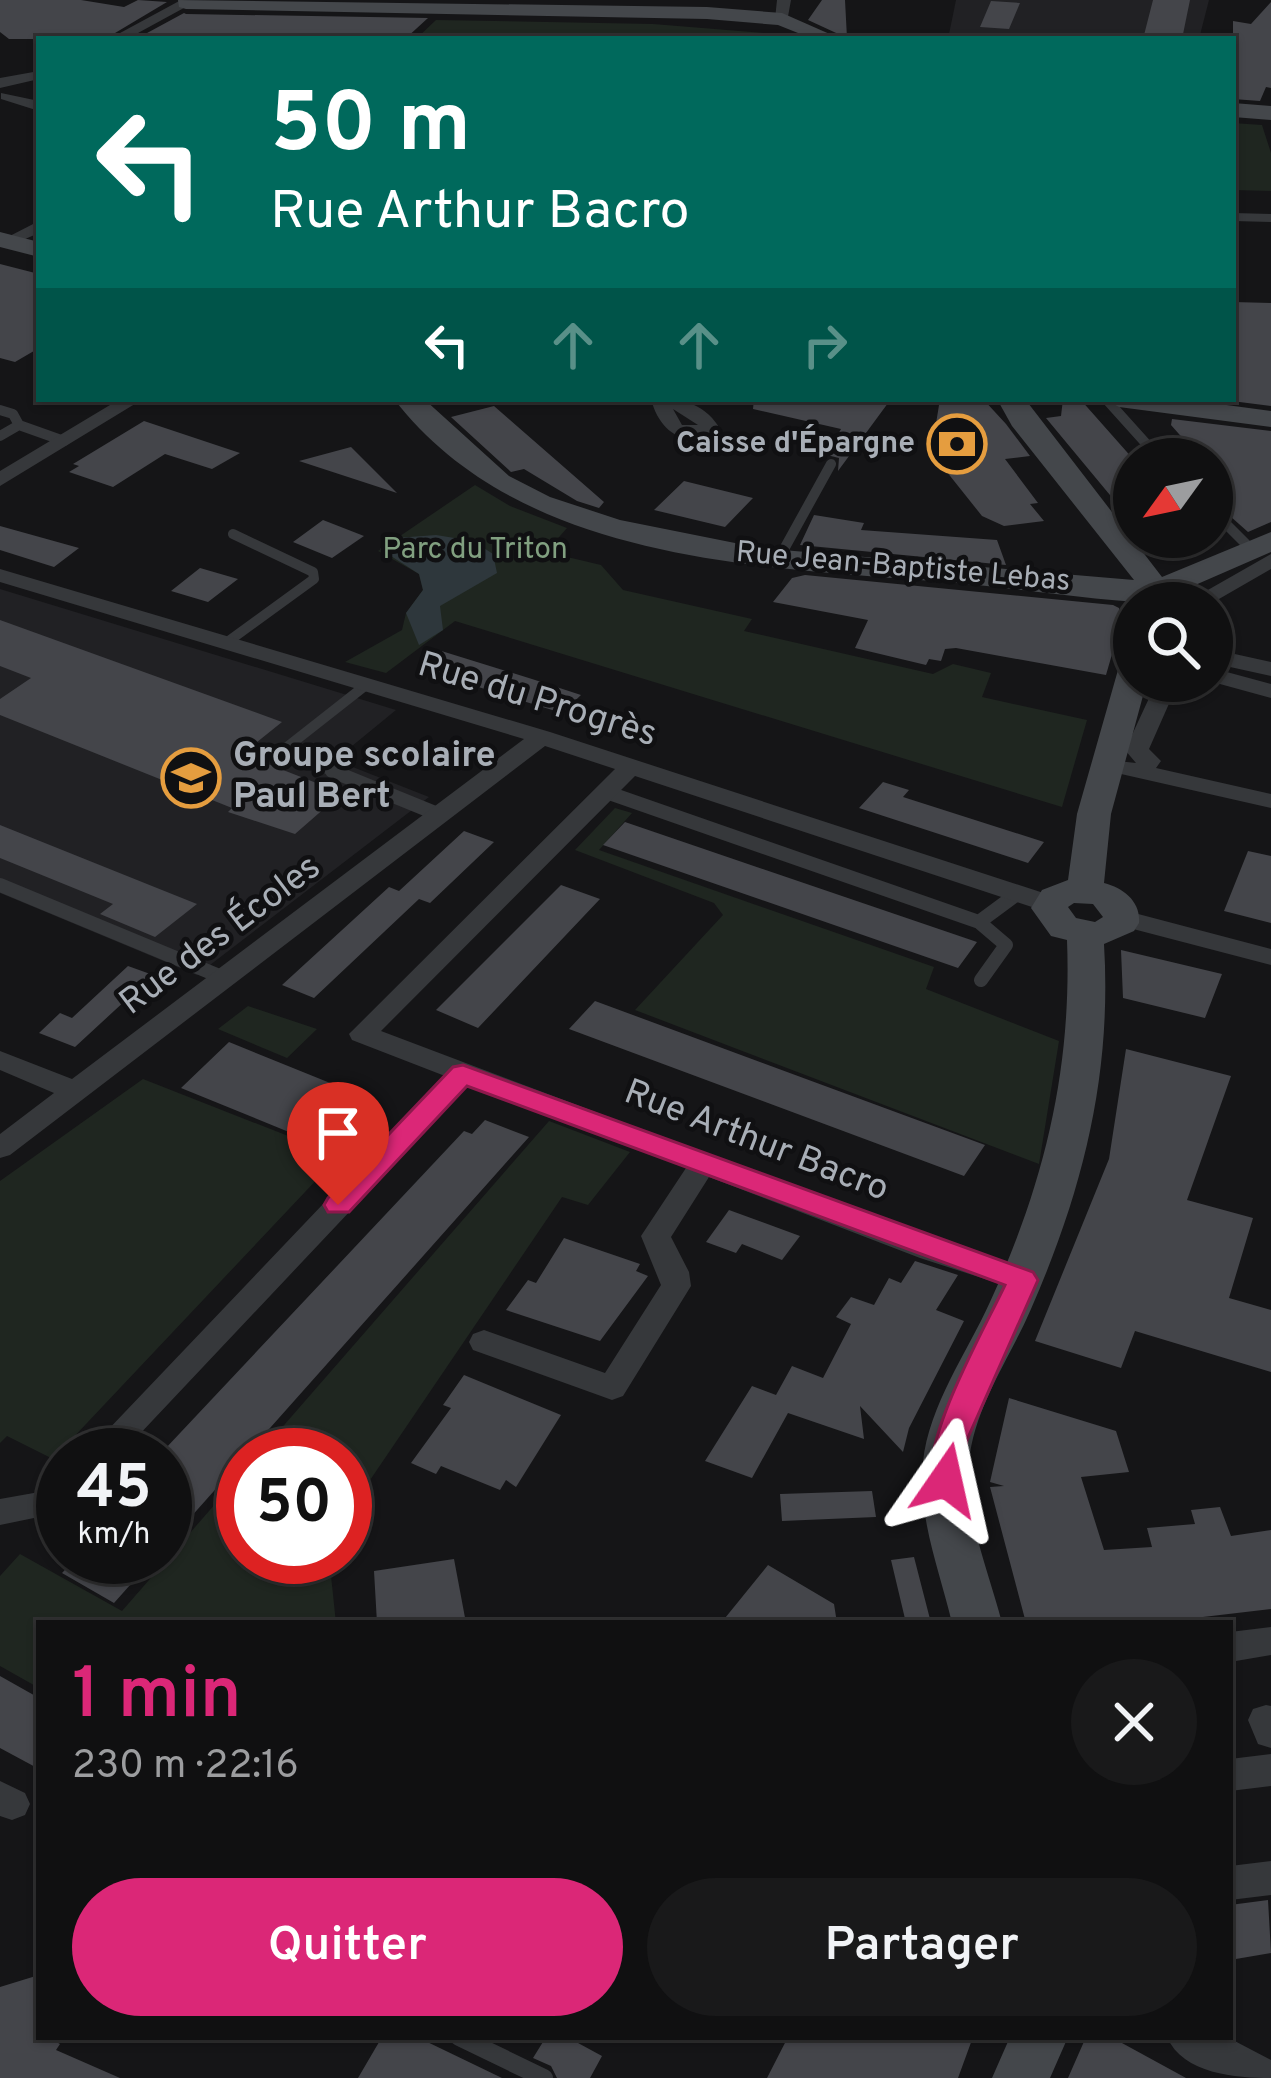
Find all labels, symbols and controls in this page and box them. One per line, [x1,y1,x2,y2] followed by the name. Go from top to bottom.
[270,75,471,181] text: 50 m
[72,84,228,240] icon: left
[270,179,690,248] text: Rue Arthur Bacro
[414,312,480,378] icon: left
[540,312,606,378] icon: ahead
[666,312,732,378] icon: ahead
[792,312,858,378] icon: right
[926,413,988,475] bank icon: Caisse d'Épargne
[676,424,915,463] place label: Caisse d'Épargne
[1113,438,1233,558] north arrow
[1113,438,1233,702] map controls
[382,532,568,569] park label: Parc du Triton
[734,535,1072,601] street label: Rue Jean-Baptiste Lebas
[1113,582,1233,702] button: search
[412,643,662,759] street label: Rue du Progrès
[233,734,495,821] place label: Groupe scolaire Paul Bert
[160,747,222,809] school or university icon: Groupe scolaire Paul Bert
[110,844,331,1027] street label: Rue des Écoles
[617,1070,895,1214] street label: Rue Arthur Bacro
[287,1082,389,1205] pin
[305,1100,371,1166] icon: arrive
[883,1417,1009,1543] position arrow
[216,1428,372,1584] speed limit sign: 50
[76,1453,152,1529] text: 45
[78,1517,150,1554] text: km/h
[72,1652,242,1744] text: 1 min
[1071,1659,1197,1785] button: close
[72,1743,299,1792] text: 230 m · 22:16
[72,1878,623,2016] button: Quitter
[647,1878,1197,2016] button: Partager

